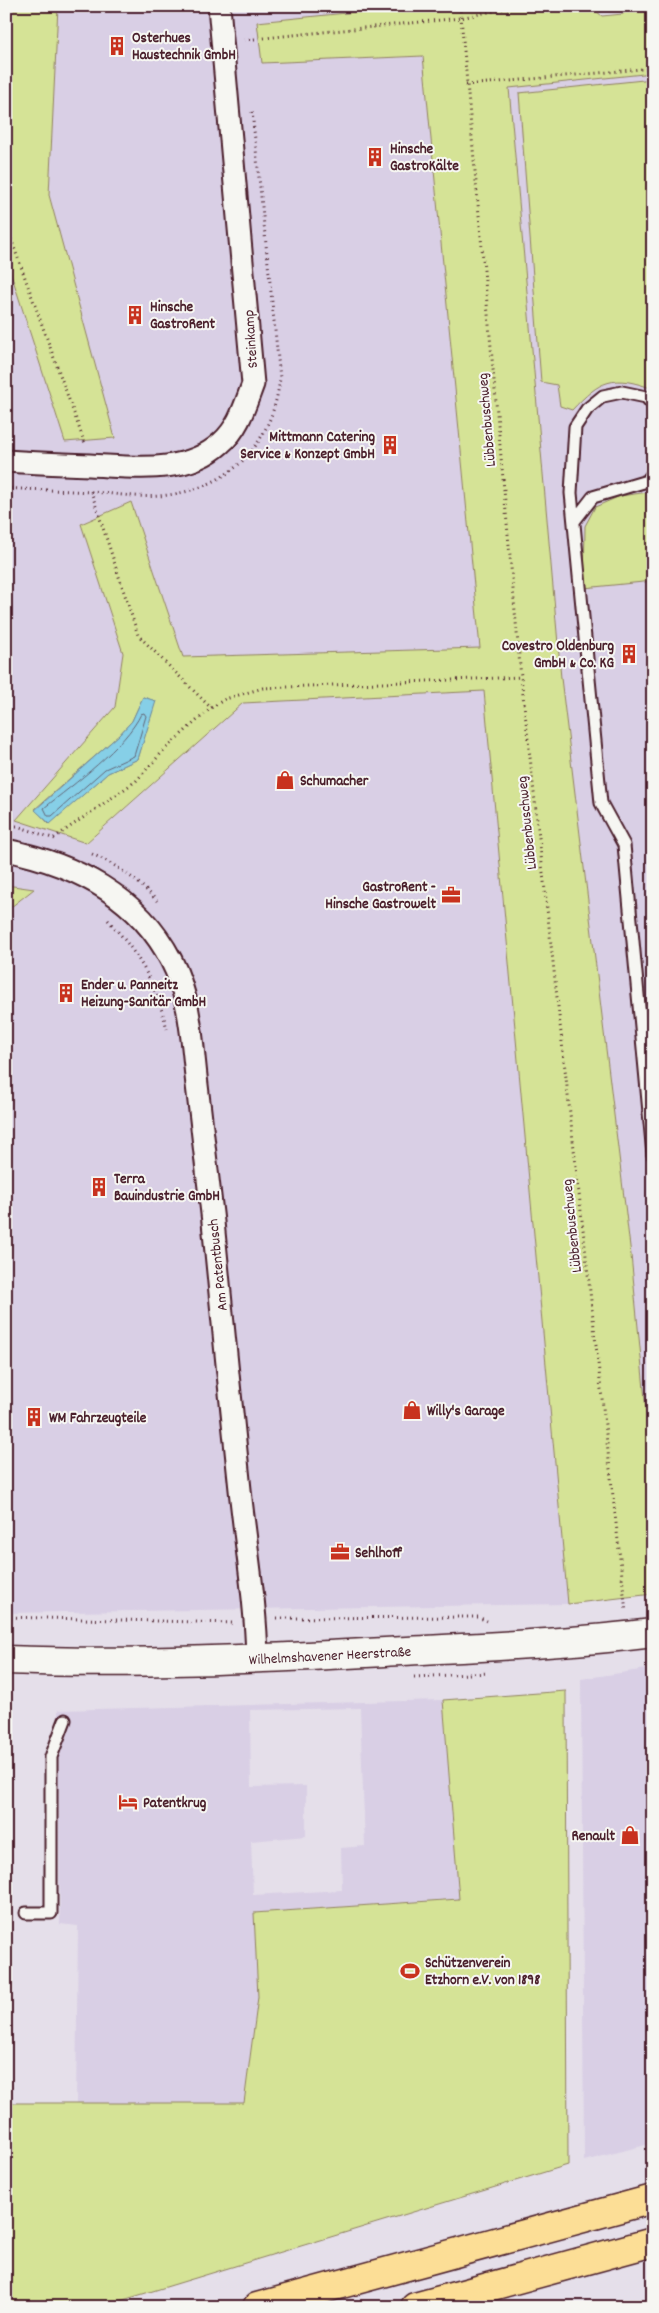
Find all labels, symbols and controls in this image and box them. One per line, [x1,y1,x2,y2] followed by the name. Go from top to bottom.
[132,28,236,67] place label: Osterhues Haustechnik GmbH
[106,35,128,57] building icon: Osterhues Haustechnik GmbH
[390,139,459,178] place label: Hinsche GastroKälte
[364,146,386,168] building icon: Hinsche GastroKälte
[150,297,216,336] place label: Hinsche GastroRent
[124,304,146,326] building icon: Hinsche GastroRent
[239,309,265,369] street label: Steinkamp
[473,372,503,468] street label: Lübbenbuschweg
[240,427,375,466] place label: Mittmann Catering Service & Konzept GmbH
[379,434,401,456] building icon: Mittmann Catering Service & Konzept GmbH
[502,636,614,675] place label: Covestro Oldenburg GmbH & Co. KG
[618,643,640,665] building icon: Covestro Oldenburg GmbH & Co. KG
[274,769,296,791] shop icon: Schumacher
[300,771,369,793] place label: Schumacher
[512,775,544,871] street label: Lübbenbuschweg
[325,877,436,916] place label: GastroRent - Hinsche Gastrowelt
[440,884,462,906] office icon: GastroRent - Hinsche Gastrowelt
[81,975,206,1014] place label: Ender u. Panneitz Heizung-Sanitär GmbH
[55,982,77,1004] building icon: Ender u. Panneitz Heizung-Sanitär GmbH
[114,1169,220,1208] place label: Terra Bauindustrie GmbH
[88,1176,110,1198] building icon: Terra Bauindustrie GmbH
[557,1178,589,1274] street label: Lübbenbuschweg
[203,1217,235,1312] street label: Am Patentbusch
[401,1399,423,1421] shop icon: Willy's Garage
[427,1401,505,1423] place label: Willy's Garage
[23,1406,45,1428] building icon: WM Fahrzeugteile
[49,1408,147,1430] place label: WM Fahrzeugteile
[329,1541,351,1563] office icon: Sehlhoff
[355,1543,402,1565] place label: Sehlhoff
[248,1642,412,1672] street label: Wilhelmshavener Heerstraße
[117,1791,139,1813] hotel icon: Patentkrug
[143,1793,207,1815] place label: Patentkrug
[619,1824,641,1846] shop icon: Renault
[572,1826,615,1848] place label: Renault
[425,1953,540,1992] place label: Schützenverein Etzhorn e.V. von 1898
[399,1960,421,1982] sports icon: Schützenverein Etzhorn e.V. von 1898

